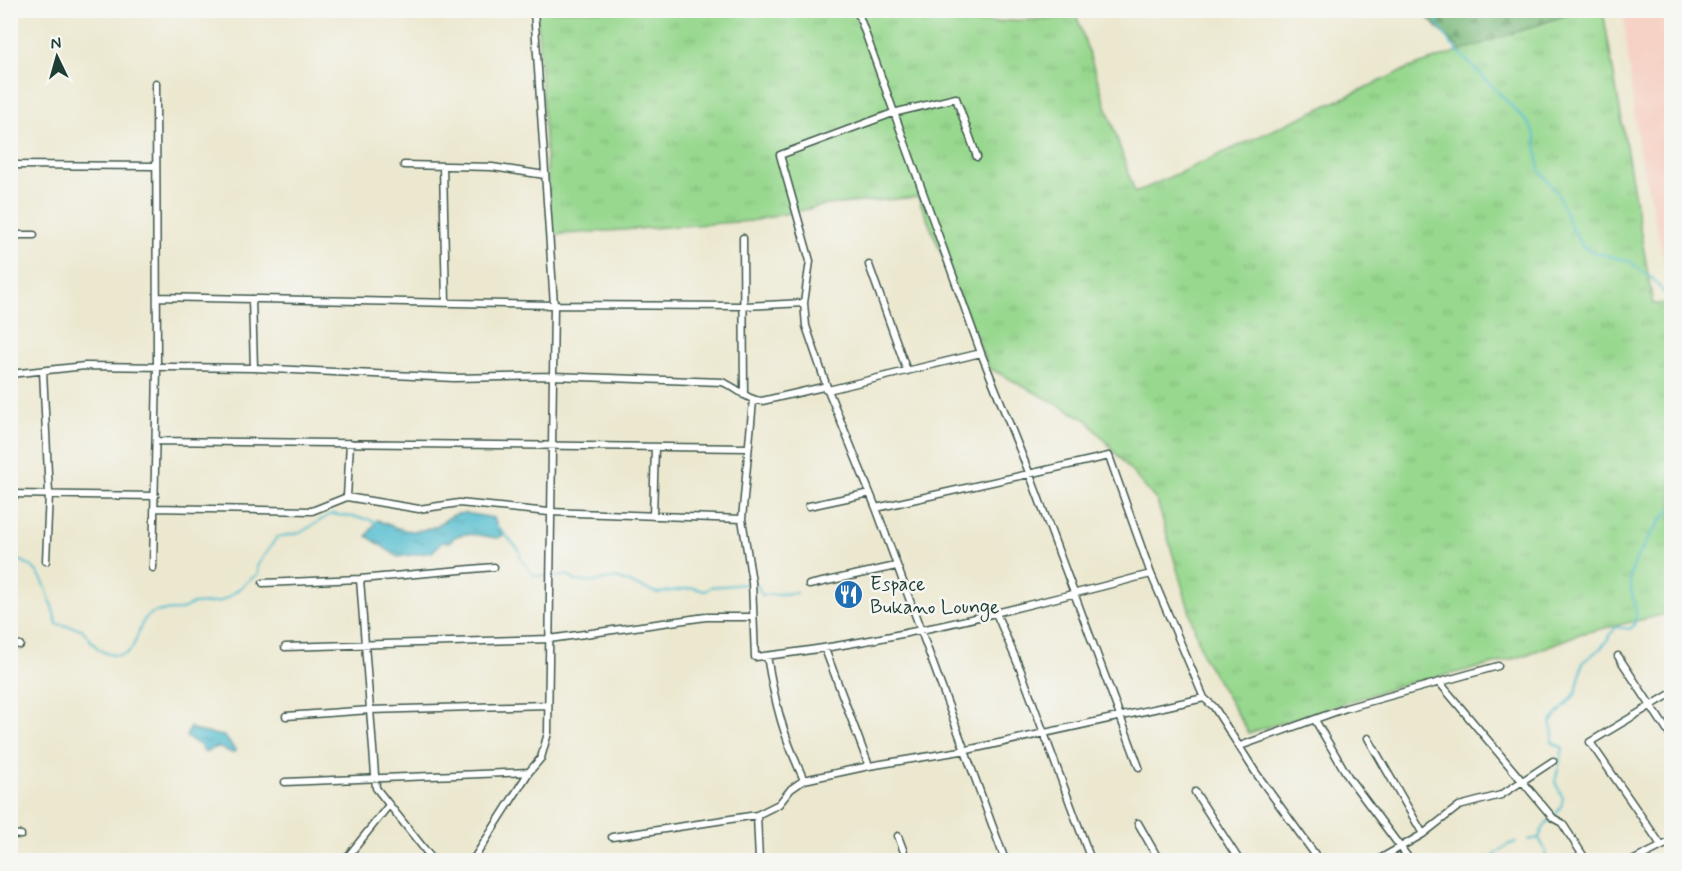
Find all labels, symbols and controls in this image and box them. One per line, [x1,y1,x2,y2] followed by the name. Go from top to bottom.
[27,27,87,87] north arrow
[50,33,62,54] text: N
[870,571,999,622] place label: Espace Bukano Lounge
[833,579,865,611] restaurant icon: Espace Bukano Lounge

